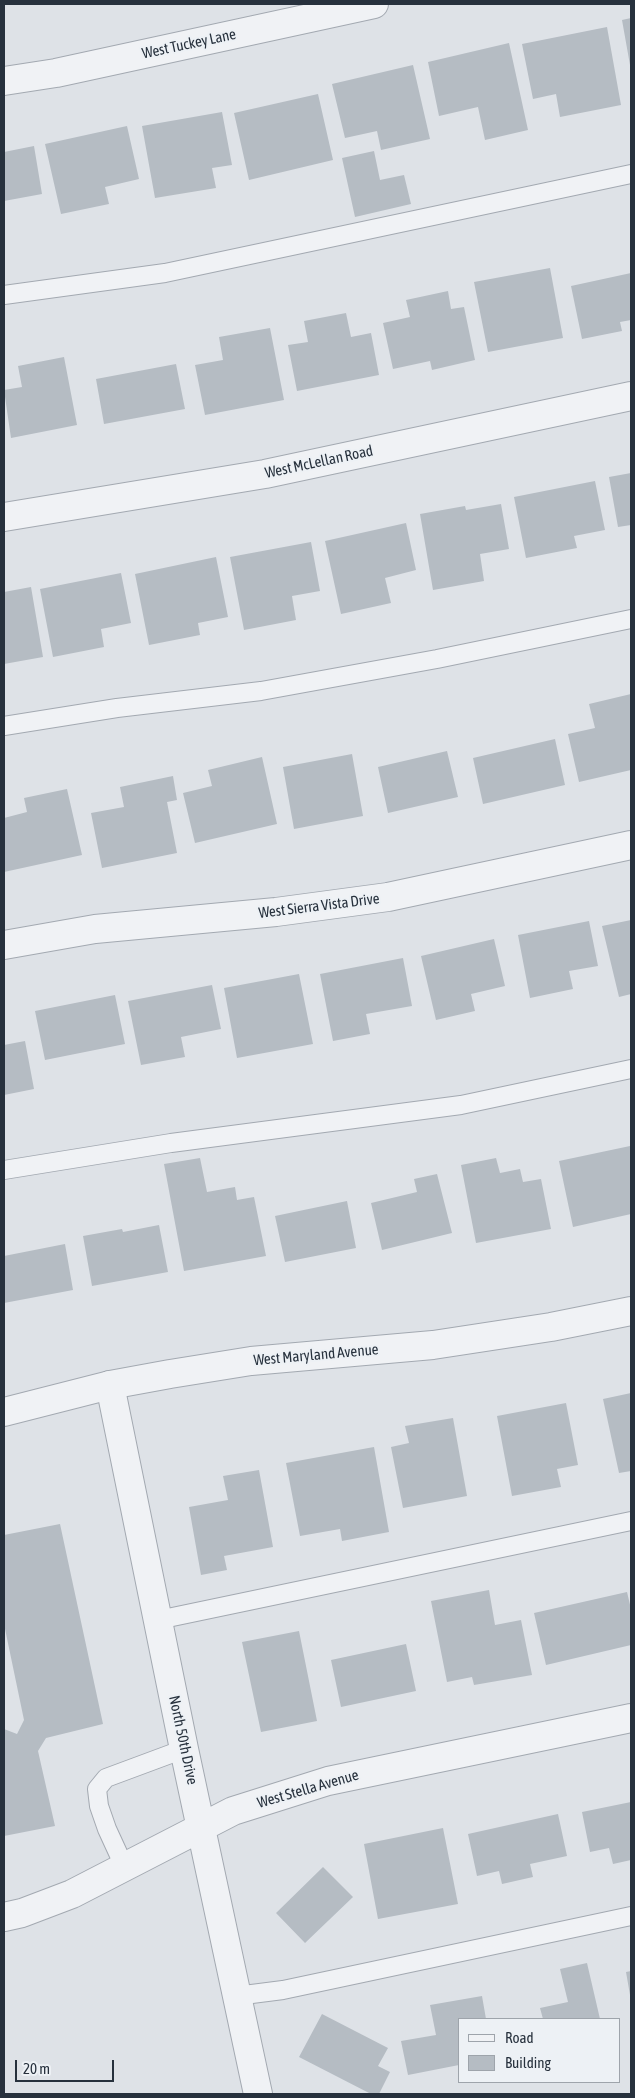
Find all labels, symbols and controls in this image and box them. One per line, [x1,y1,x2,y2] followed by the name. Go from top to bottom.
[140,25,238,63] street label: West Tuckey Lane
[263,442,375,482] street label: West McLellan Road
[258,890,380,922] street label: West Sierra Vista Drive
[253,1341,379,1369] street label: West Maryland Avenue
[165,1694,201,1786] street label: North 50th Drive
[255,1766,361,1812] street label: West Stella Avenue
[458,2018,620,2083] legend
[505,2029,534,2046] text: Road
[18,2050,116,2082] scale bar
[505,2054,551,2071] text: Building
[23,2060,50,2077] text: 20 m

